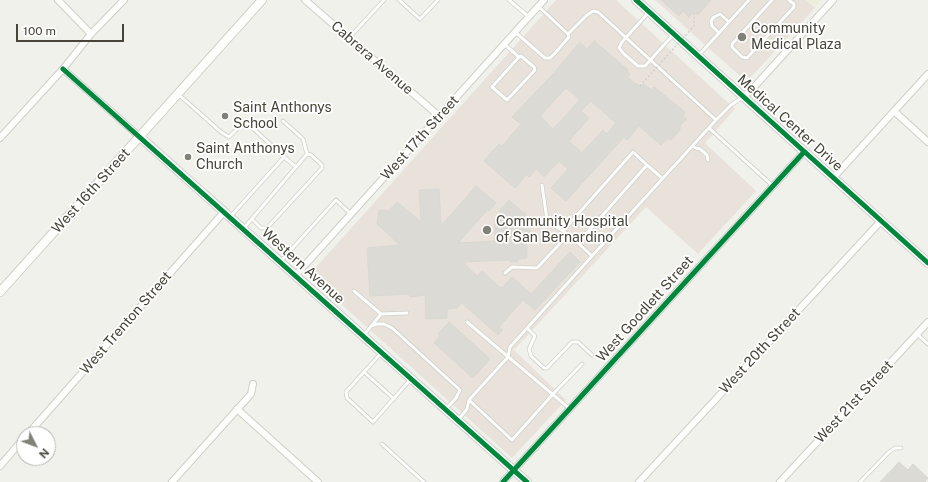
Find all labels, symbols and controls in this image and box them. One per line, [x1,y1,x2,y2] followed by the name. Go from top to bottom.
[18,16,126,42] scale bar
[327,18,417,98] street label: Cabrera Avenue
[751,21,841,54] place label: Community Medical Plaza
[23,24,56,38] text: 100 m
[736,31,748,43] marker: Community Medical Plaza
[734,71,846,175] street label: Medical Center Drive
[378,92,462,184] street label: West 17th Street
[233,100,332,132] place label: Saint Anthonys School
[220,111,230,121] marker: Saint Anthonys School
[196,141,295,174] place label: Saint Anthonys Church
[48,145,134,237] street label: West 16th Street
[183,152,193,162] marker: Saint Anthonys Church
[496,214,629,246] place label: Community Hospital of San Bernardino
[258,224,348,308] street label: Western Avenue
[481,224,493,236] marker: Community Hospital of San Bernardino
[593,253,697,365] street label: West Goodlett Street
[77,268,175,378] street label: West Trenton Street
[716,305,804,397] street label: West 20th Street
[811,357,897,447] street label: West 21st Street
[16,426,56,466] north arrow
[37,446,52,461] text: N

